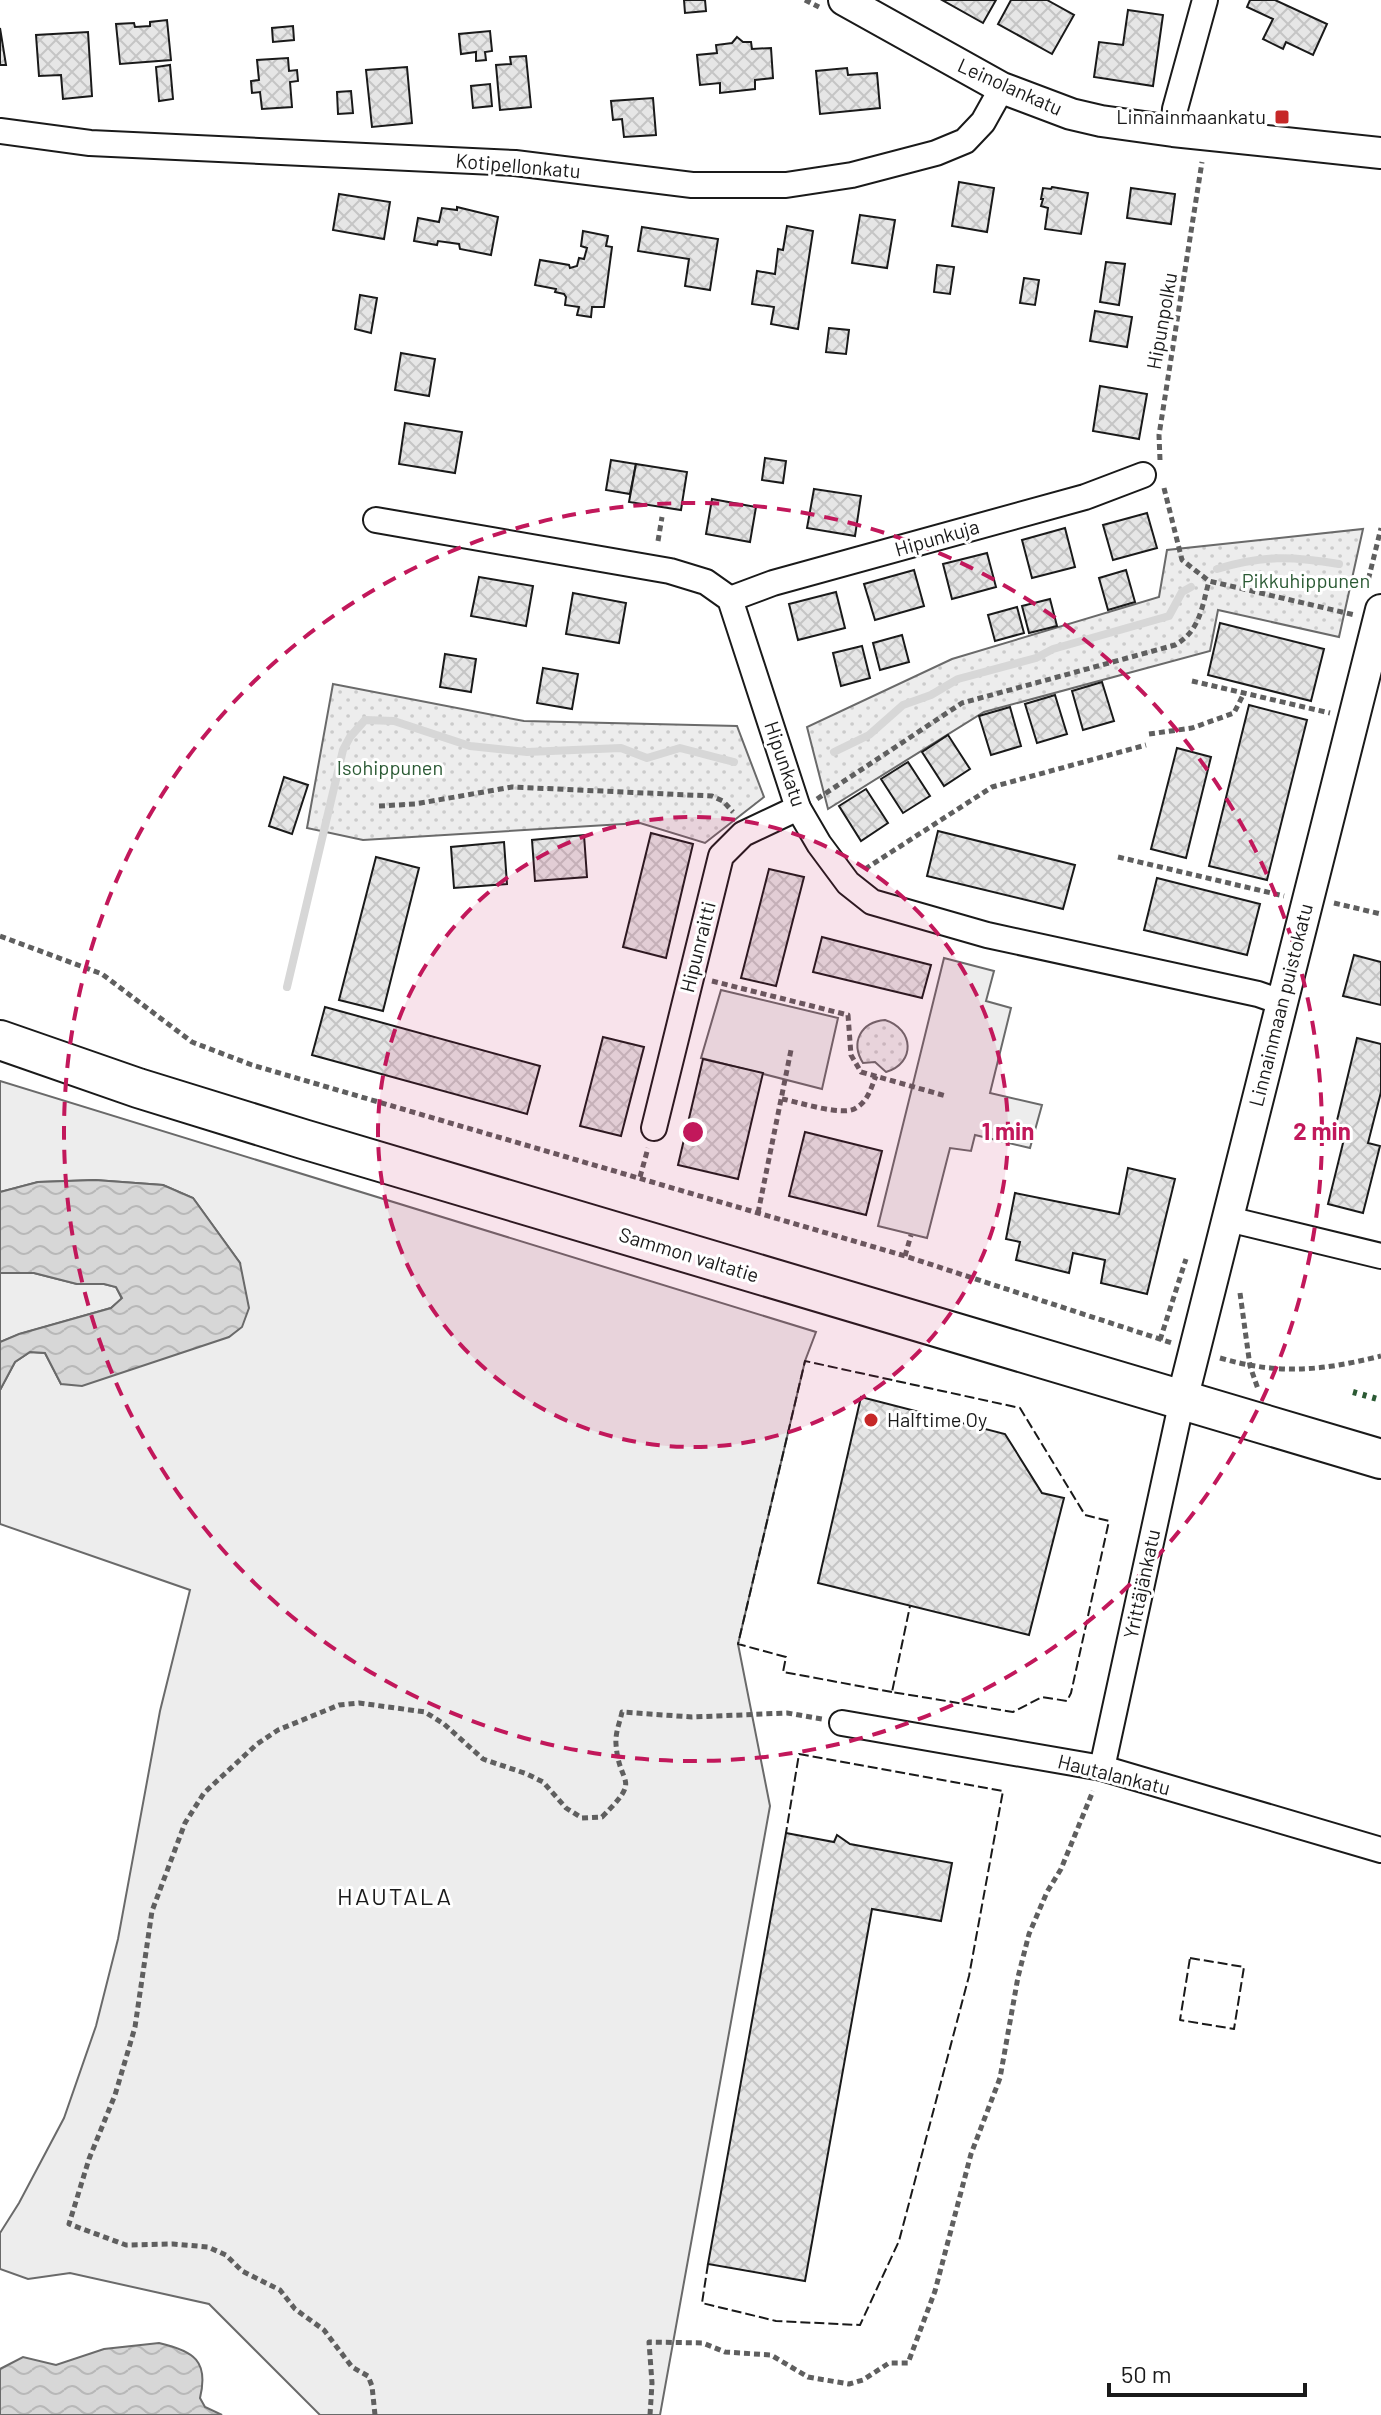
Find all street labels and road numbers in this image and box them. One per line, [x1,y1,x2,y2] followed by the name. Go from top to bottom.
[954,52,1067,120] street label: Leinolankatu
[455,148,582,182] street label: Kotipellonkatu
[1141,271,1181,371] street label: Hipunpolku
[892,514,982,561] street label: Hipunkuja
[760,718,812,810] street label: Hipunkatu
[674,899,720,995] street label: Hipunraitti
[1243,901,1317,1109] street label: Linnainmaan puistokatu
[616,1221,762,1287] street label: Sammon valtatie
[1118,1527,1164,1641] street label: Yrittäjänkatu
[1056,1748,1173,1800] street label: Hautalankatu

